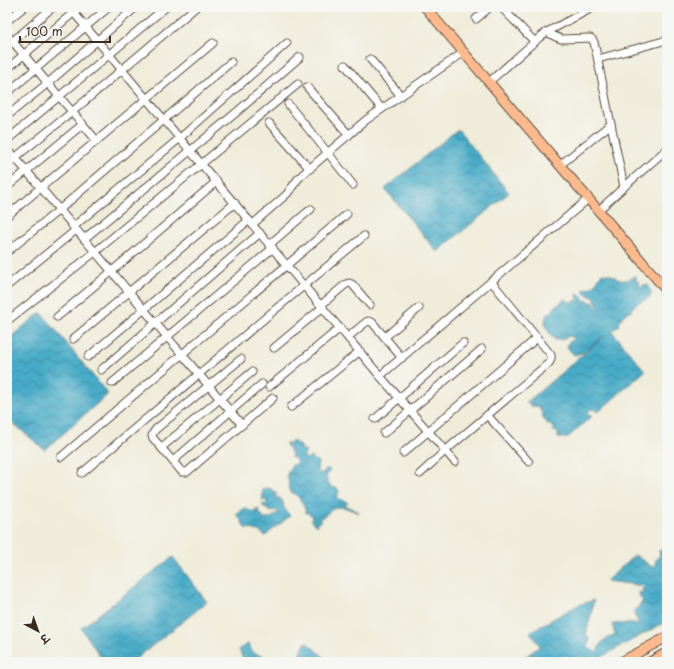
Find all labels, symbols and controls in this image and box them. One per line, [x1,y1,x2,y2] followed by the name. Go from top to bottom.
[20,18,110,44] scale bar
[26,22,63,40] text: 100 m
[18,611,58,651] north arrow
[35,629,54,649] text: उ

